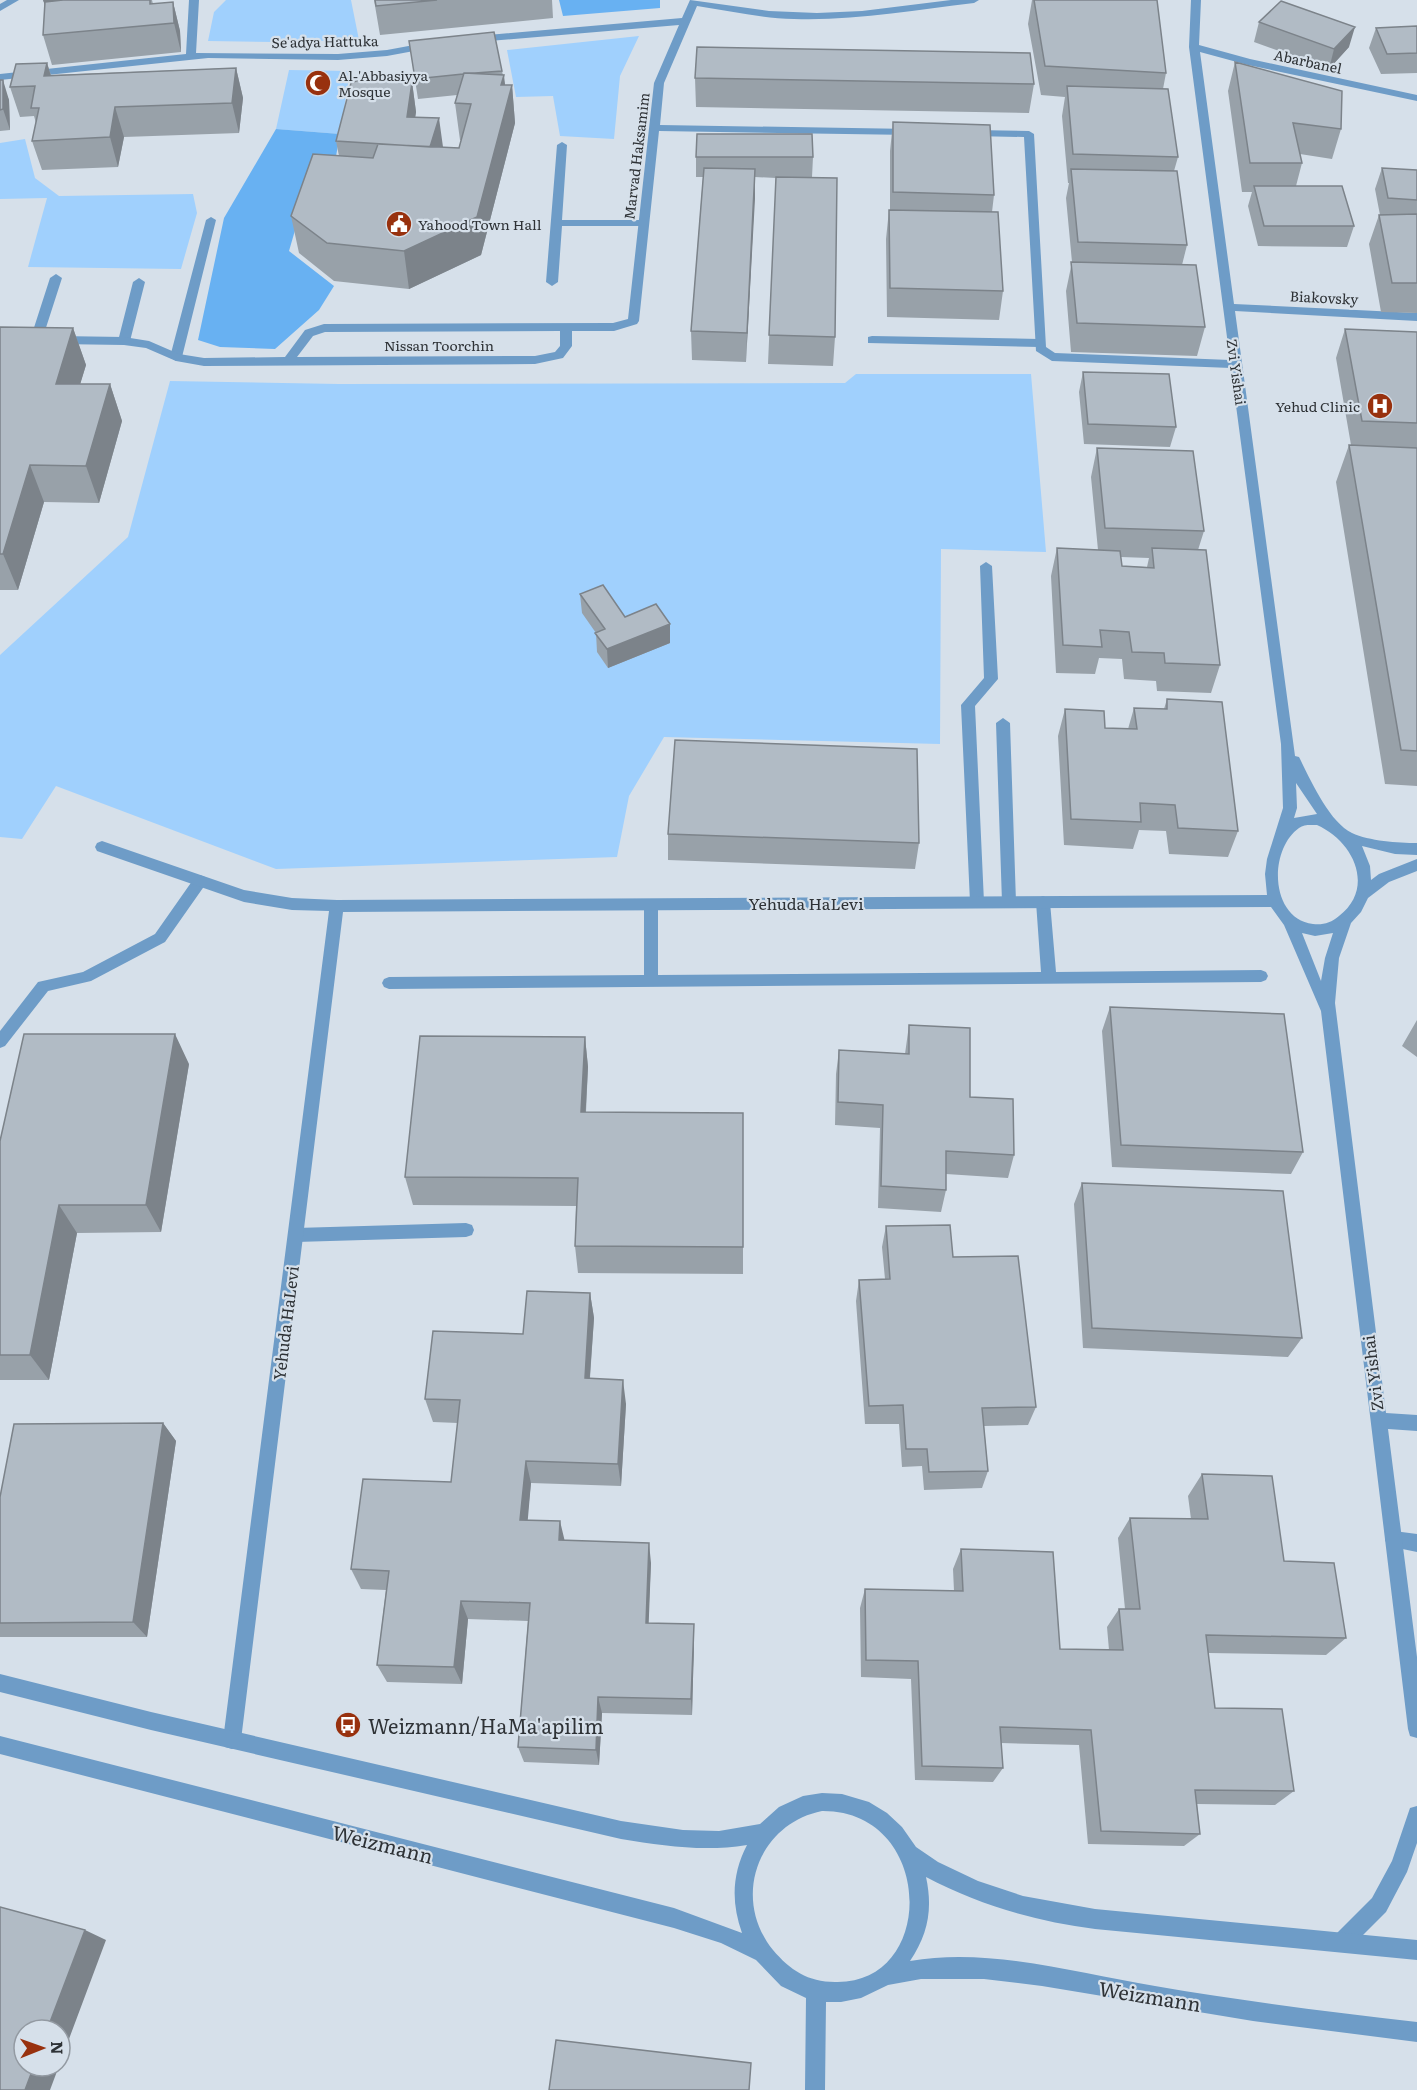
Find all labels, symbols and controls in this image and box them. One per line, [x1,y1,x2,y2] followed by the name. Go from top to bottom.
[271,30,379,52] street label: Se'adya Hattuka
[1272,44,1344,78] street label: Abarbanel
[338,65,428,101] place label: Al-'Abbasiyya Mosque
[303,68,333,98] mosque icon: Al-'Abbasiyya Mosque
[618,91,654,221] street label: Marvad Haksamim
[384,209,414,239] public building icon: Yahood Town Hall
[418,214,542,234] place label: Yahood Town Hall
[1289,285,1360,309] street label: Biakovsky
[384,335,494,355] street label: Nissan Toorchin
[1222,338,1252,407] street label: Zvi Yishai
[1365,391,1395,421] hospital icon: Yehud Clinic
[1275,396,1360,416] place label: Yehud Clinic
[748,891,864,915] street label: Yehuda HaLevi
[266,1264,304,1382] street label: Yehuda HaLevi
[1355,1334,1389,1412] street label: Zvi Yishai
[333,1710,363,1740] bus stop icon: Weizmann/HaMa'apilim
[368,1710,604,1740] place label: Weizmann/HaMa'apilim
[329,1816,437,1870] street label: Weizmann
[1097,1972,1203,2018] street label: Weizmann
[12,2018,72,2078] north arrow
[46,2041,70,2055] text: N

